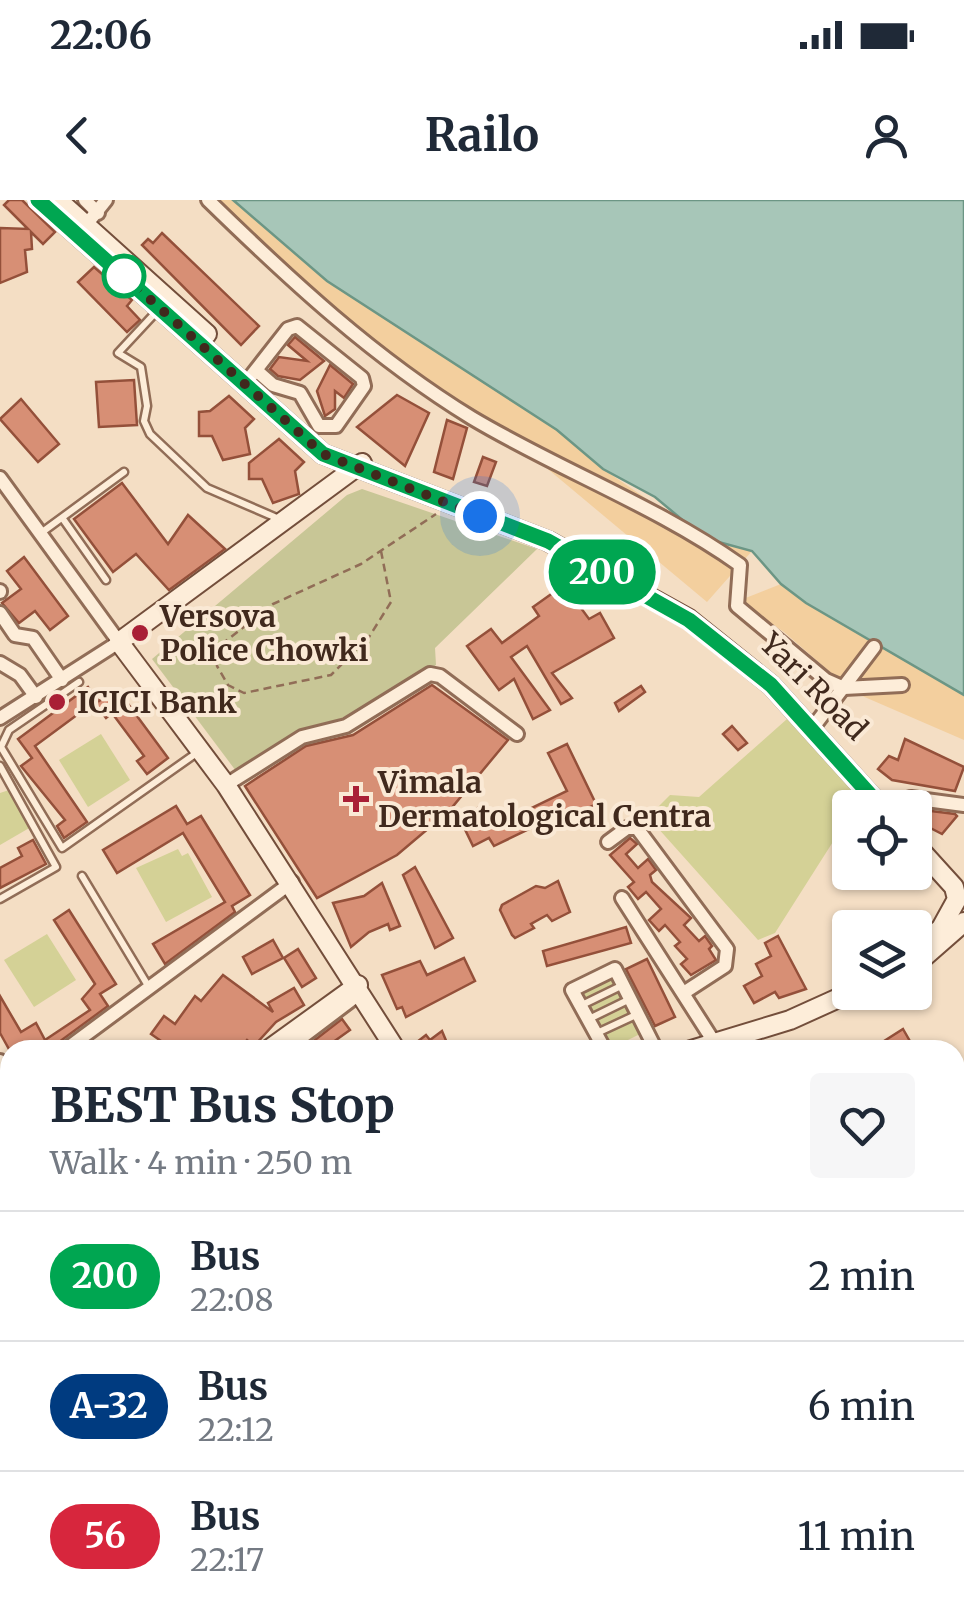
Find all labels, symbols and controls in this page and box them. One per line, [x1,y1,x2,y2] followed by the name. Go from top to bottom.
[50,12,152,59] text: 22:06
[425,107,539,163] text: Railo
[50,108,105,163] icon: back
[859,108,914,163] icon: person
[103,255,145,297] unlabelled marker
[455,491,505,541] your location
[544,540,660,604] line badge: 200
[569,550,635,594] text: 200
[159,597,368,669] place label: Versova Police Chowki
[129,622,151,644] marker: Versova Police Chowki
[752,624,876,748] street label: Yari Road
[77,683,237,721] place label: ICICI Bank
[46,691,68,713] marker: ICICI Bank
[377,763,711,835] place label: Vimala Dermatological Centra
[343,786,369,812] marker: Vimala Dermatological Centra
[832,790,932,1010] map controls
[832,790,932,890] button: locate
[832,910,932,1010] button: layers
[810,1073,915,1178] button: heart
[50,1075,395,1135] text: BEST Bus Stop
[50,1143,352,1183] text: Walk · 4 min · 250 m
[190,1233,260,1280] text: Bus
[808,1253,915,1300] text: 2 min
[72,1254,138,1298] text: 200
[190,1280,274,1320] text: 22:08
[198,1363,268,1410] text: Bus
[808,1383,915,1430] text: 6 min
[70,1384,148,1428] text: A-32
[198,1410,274,1450] text: 22:12
[190,1493,260,1540] text: Bus
[798,1513,915,1560] text: 11 min
[84,1514,126,1558] text: 56
[190,1540,264,1580] text: 22:17

